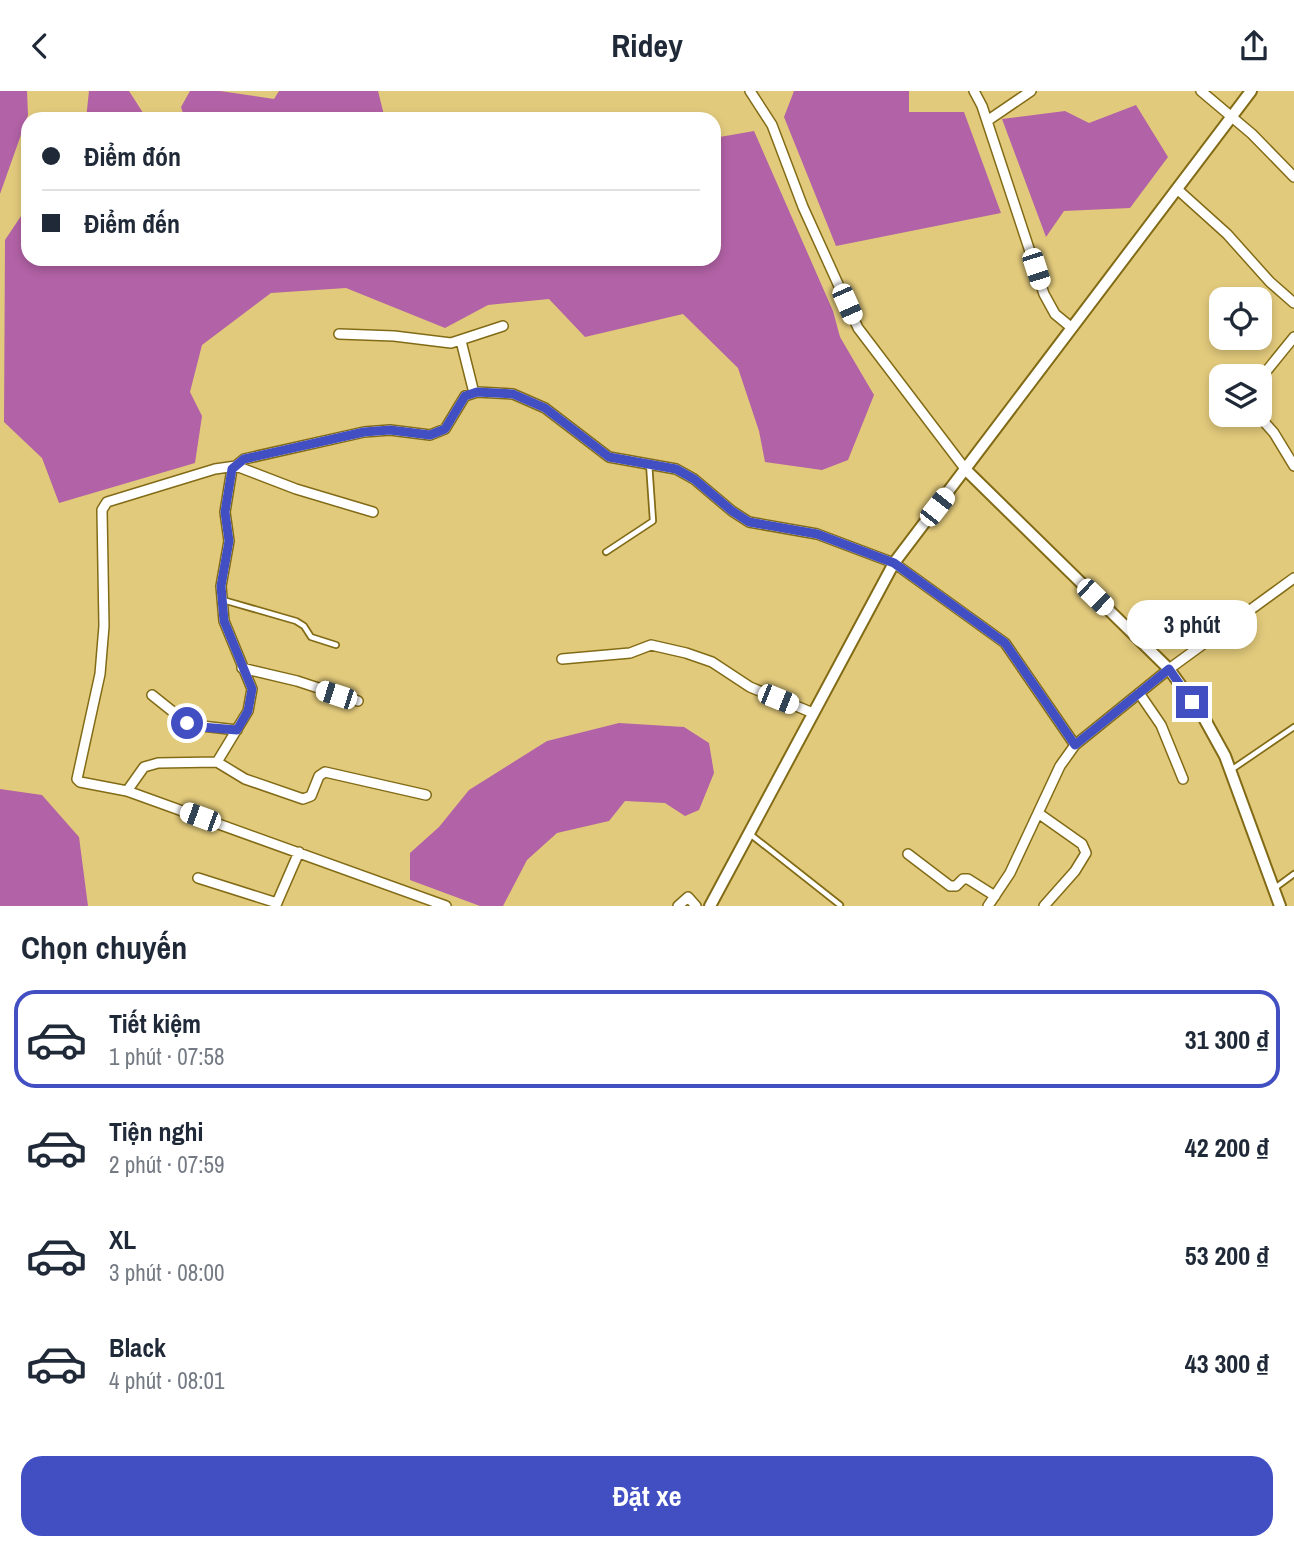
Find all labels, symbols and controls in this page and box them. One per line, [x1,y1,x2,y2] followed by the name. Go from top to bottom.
[611,24,683,67] text: Ridey
[21,27,59,65] icon: back
[1235,27,1273,65] icon: share
[84,139,181,174] text: Điểm đón
[84,206,180,241] text: Điểm đến
[1020,246,1053,292] car
[829,281,866,327] car
[1209,287,1272,427] map controls
[1209,287,1272,350] button: locate
[1209,364,1272,427] button: layers
[916,484,959,530] car
[1073,575,1118,619] car
[1127,601,1257,649] callout: 3 phút
[1164,609,1220,640] text: 3 phút
[313,679,360,711] car
[755,681,802,717] car
[1176,686,1208,718] route end
[171,707,203,739] route start
[177,800,224,834] car
[21,926,187,969] text: Chọn chuyến
[109,1006,201,1041] text: Tiết kiệm
[25,1008,88,1071] icon: car
[1185,1022,1269,1057] text: 31 300 ₫
[109,1041,224,1072] text: 1 phút · 07:58
[109,1114,203,1149] text: Tiện nghi
[25,1116,88,1179] icon: car
[1185,1130,1269,1165] text: 42 200 ₫
[109,1149,224,1180] text: 2 phút · 07:59
[109,1222,136,1257] text: XL
[25,1224,88,1287] icon: car
[1185,1238,1269,1273] text: 53 200 ₫
[109,1257,224,1288] text: 3 phút · 08:00
[109,1330,166,1365] text: Black
[25,1332,88,1395] icon: car
[1185,1346,1269,1381] text: 43 300 ₫
[109,1365,224,1396] text: 4 phút · 08:01
[21,1456,1273,1536] button: Đặt xe

